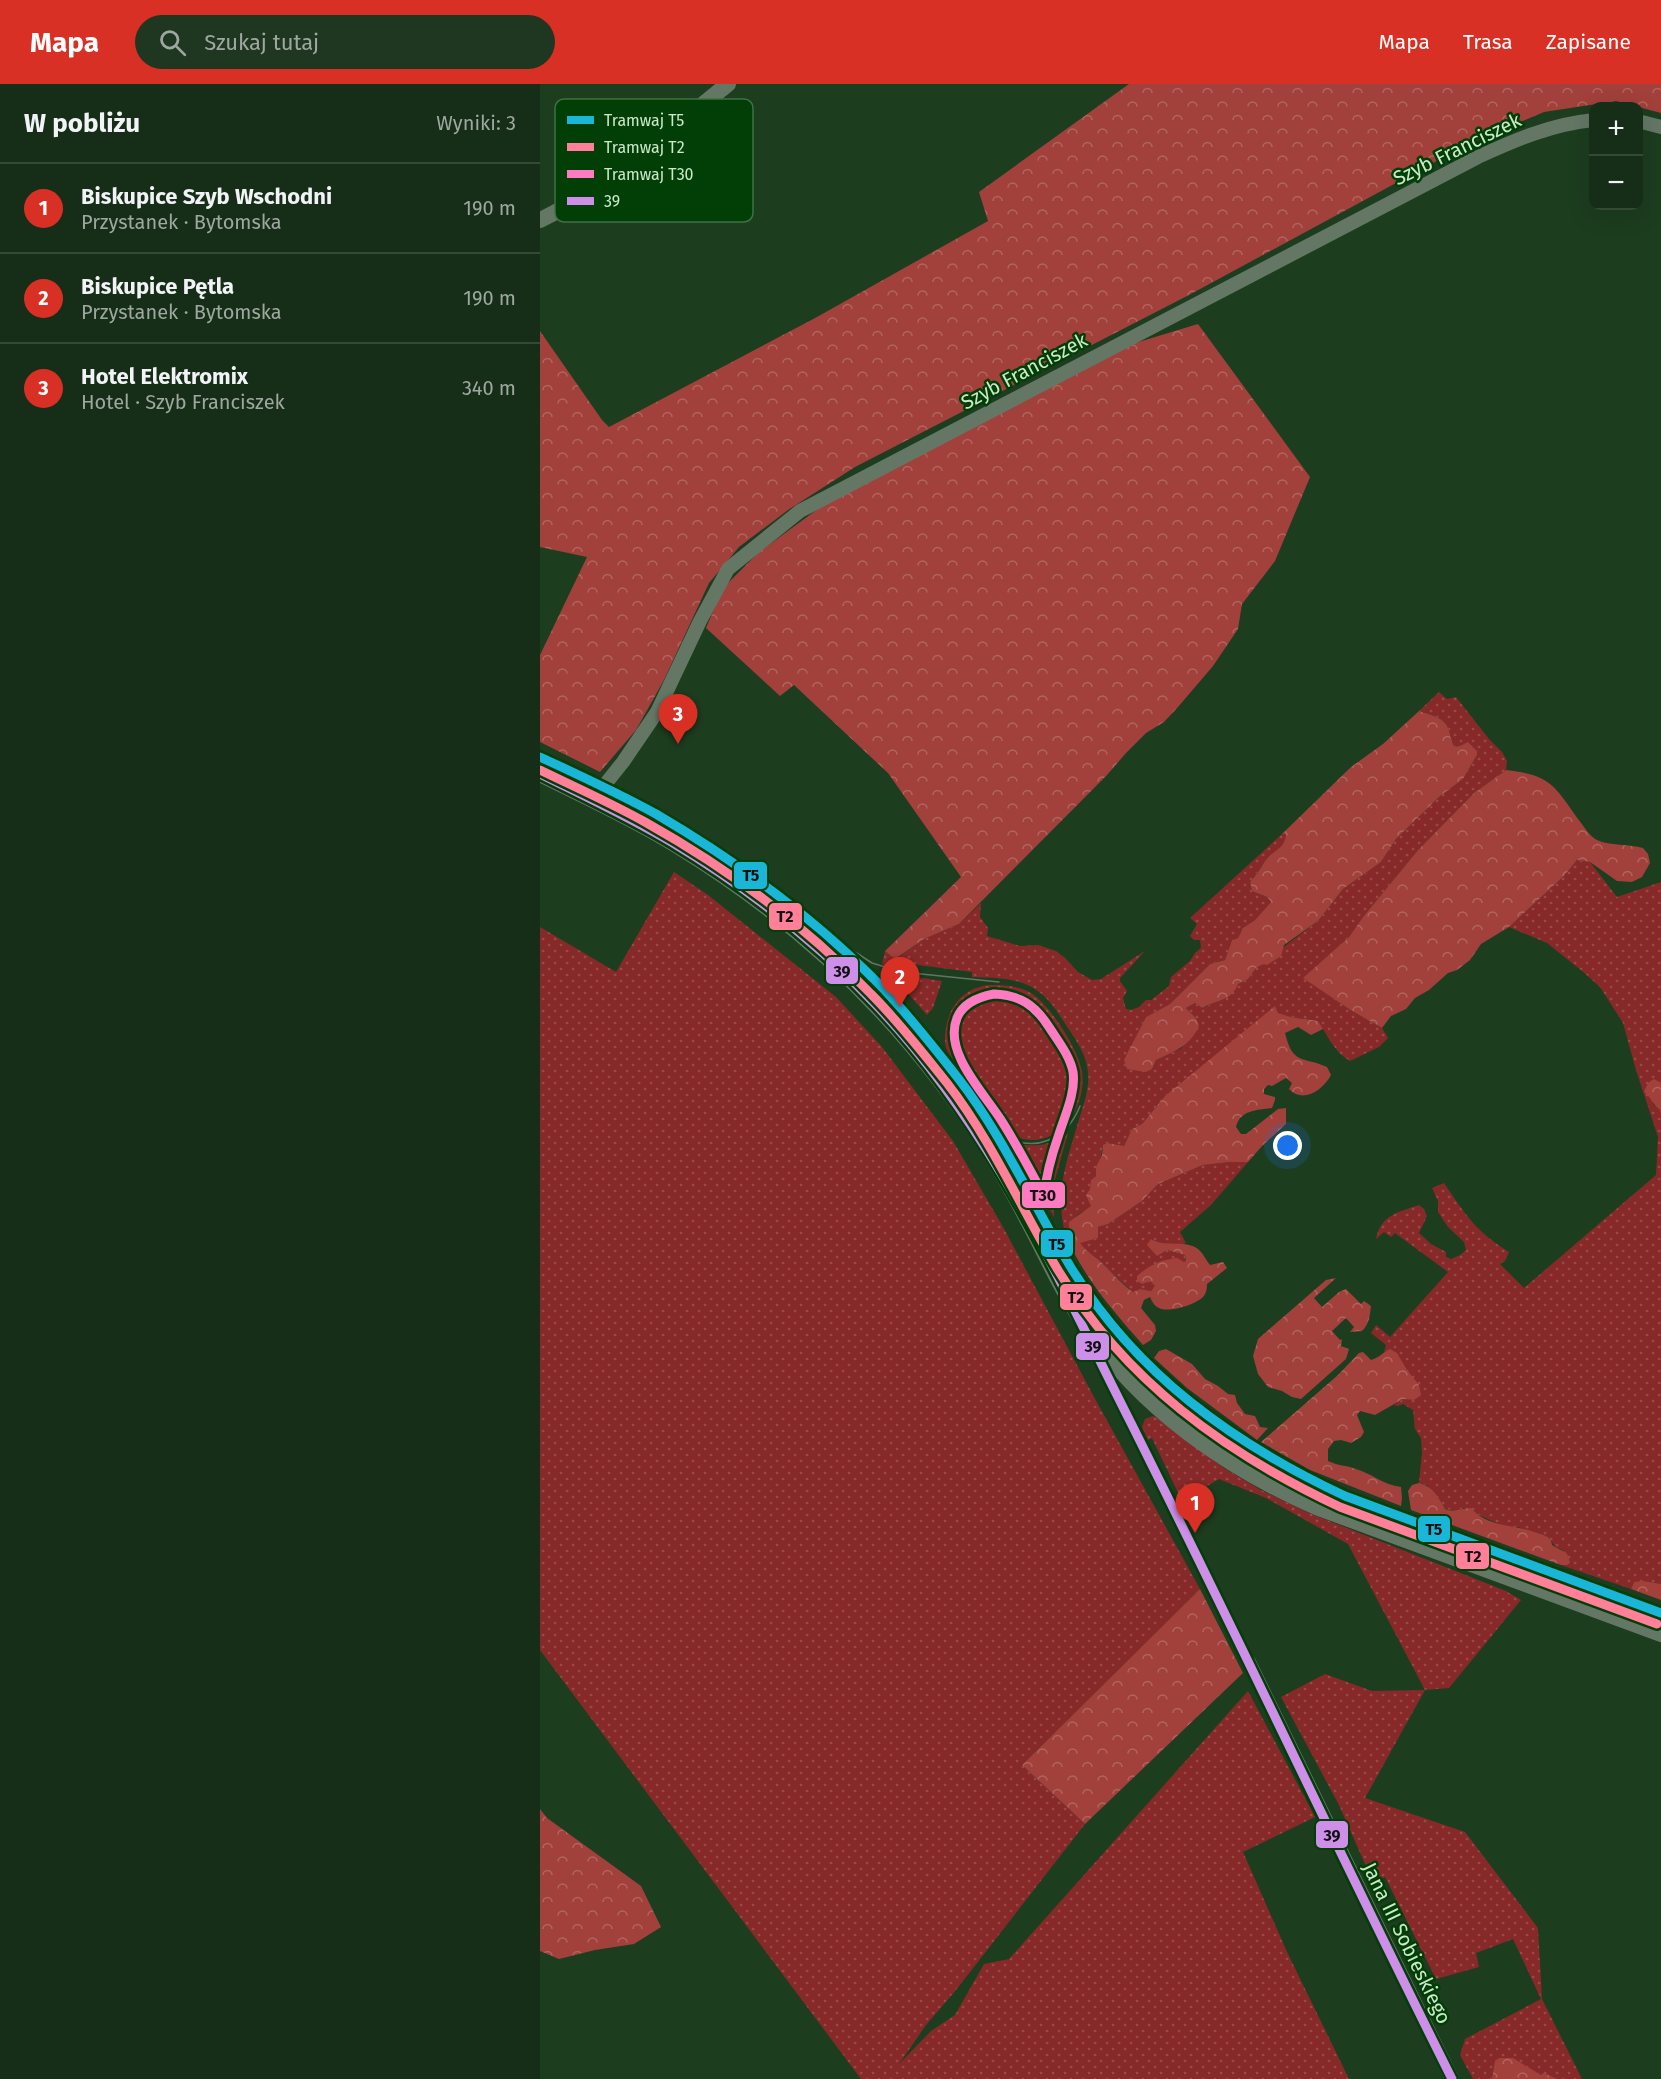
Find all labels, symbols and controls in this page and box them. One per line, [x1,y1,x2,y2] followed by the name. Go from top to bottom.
[135,15,555,69] search box
[30,26,99,59] text: Mapa
[156,26,189,59] icon: search
[204,29,319,56] text: Szukaj tutaj
[1378,29,1430,55] text: Mapa
[1463,29,1513,55] text: Trasa
[1546,29,1631,55] text: Zapisane
[555,99,753,222] legend
[1589,102,1643,210] map controls
[1589,102,1643,156] button: +
[1389,107,1526,190] street label: Szyb Franciszek
[24,108,140,139] text: W pobliżu
[436,111,516,135] text: Wyniki: 3
[604,111,684,130] text: Tramwaj T5
[604,138,685,157] text: Tramwaj T2
[1589,156,1643,210] button: −
[604,165,694,184] text: Tramwaj T30
[81,183,332,210] text: Biskupice Szyb Wschodni
[604,192,620,211] text: 39
[39,196,48,220] text: 1
[463,196,516,220] text: 190 m
[81,210,282,234] text: Przystanek · Bytomska
[81,273,234,300] text: Biskupice Pętla
[38,286,49,310] text: 2
[463,286,516,310] text: 190 m
[81,300,282,324] text: Przystanek · Bytomska
[957,327,1092,414] street label: Szyb Franciszek
[81,363,248,390] text: Hotel Elektromix
[38,376,49,400] text: 3
[462,376,516,400] text: 340 m
[81,390,285,414] text: Hotel · Szyb Franciszek
[658,694,698,744] pin: 3
[733,861,768,890] line badge: T5
[743,866,760,885] text: T5
[768,902,803,931] line badge: T2
[777,907,793,926] text: T2
[825,956,859,985] line badge: 39
[880,958,920,1007] pin: 2
[832,962,851,981] text: 39
[1273,1131,1302,1160] your location
[1021,1181,1066,1209] line badge: T30
[1030,1186,1056,1205] text: T30
[1040,1229,1074,1258] line badge: T5
[1049,1235,1066,1254] text: T5
[1059,1283,1093,1311] line badge: T2
[1068,1288,1084,1307] text: T2
[1075,1332,1110,1361] line badge: 39
[1083,1337,1102,1356] text: 39
[1176,1484,1214,1533] pin: 1
[1417,1515,1451,1543] line badge: T5
[1426,1520,1443,1539] text: T5
[1455,1542,1490,1570] line badge: T2
[1465,1547,1481,1566] text: T2
[1315,1820,1349,1849] line badge: 39
[1322,1826,1341,1845] text: 39
[1357,1858,1457,2028] street label: Jana III Sobieskiego

